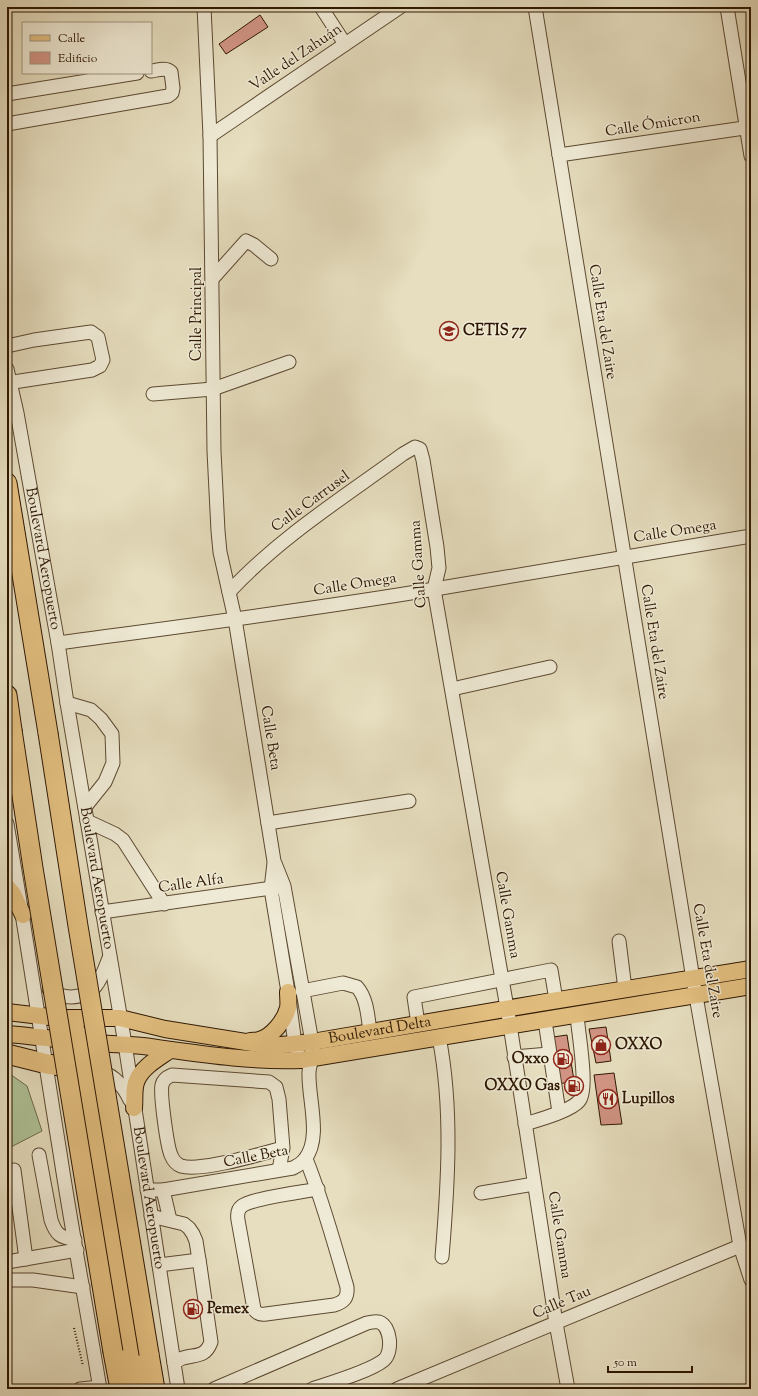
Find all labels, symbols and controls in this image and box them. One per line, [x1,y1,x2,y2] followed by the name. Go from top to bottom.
[246,19,347,97] street label: Valle del Zahuán
[22,22,152,74] legend
[58,30,86,48] text: Calle
[58,50,98,68] text: Edificio
[604,105,702,143] street label: Calle Ómicron
[583,263,621,381] street label: Calle Eta del Zaire
[187,267,208,361] street label: Calle Principal
[438,320,460,342] school or university icon: CETIS 77
[463,321,527,342] place label: CETIS 77
[267,466,355,538] street label: Calle Carrusel
[20,486,66,631] street label: Boulevard Aeropuerto
[632,515,718,549] street label: Calle Omega
[405,519,433,609] street label: Calle Gamma
[312,568,398,602] street label: Calle Omega
[635,583,673,701] street label: Calle Eta del Zaire
[254,704,286,772] street label: Calle Beta
[74,805,119,951] street label: Boulevard Aeropuerto
[157,869,225,899] street label: Calle Alfa
[489,870,525,960] street label: Calle Gamma
[687,902,727,1020] street label: Calle Eta del Zaire
[327,1011,433,1050] street label: Boulevard Delta
[590,1034,612,1056] shop icon: OXXO
[615,1035,662,1056] place label: OXXO
[552,1048,574,1070] fuel station icon: Oxxo
[512,1049,549,1070] place label: Oxxo
[563,1075,585,1097] fuel station icon: OXXO Gas
[484,1076,560,1097] place label: OXXO Gas
[597,1088,619,1110] restaurant icon: Lupillos
[622,1089,675,1110] place label: Lupillos
[127,1125,170,1271] street label: Boulevard Aeropuerto
[222,1140,290,1174] street label: Calle Beta
[542,1190,576,1280] street label: Calle Gamma
[529,1281,595,1325] street label: Calle Tau
[182,1298,204,1320] fuel station icon: Pemex
[207,1299,250,1320] place label: Pemex
[608,1348,692,1374] scale bar
[613,1354,637,1372] text: 50 m

